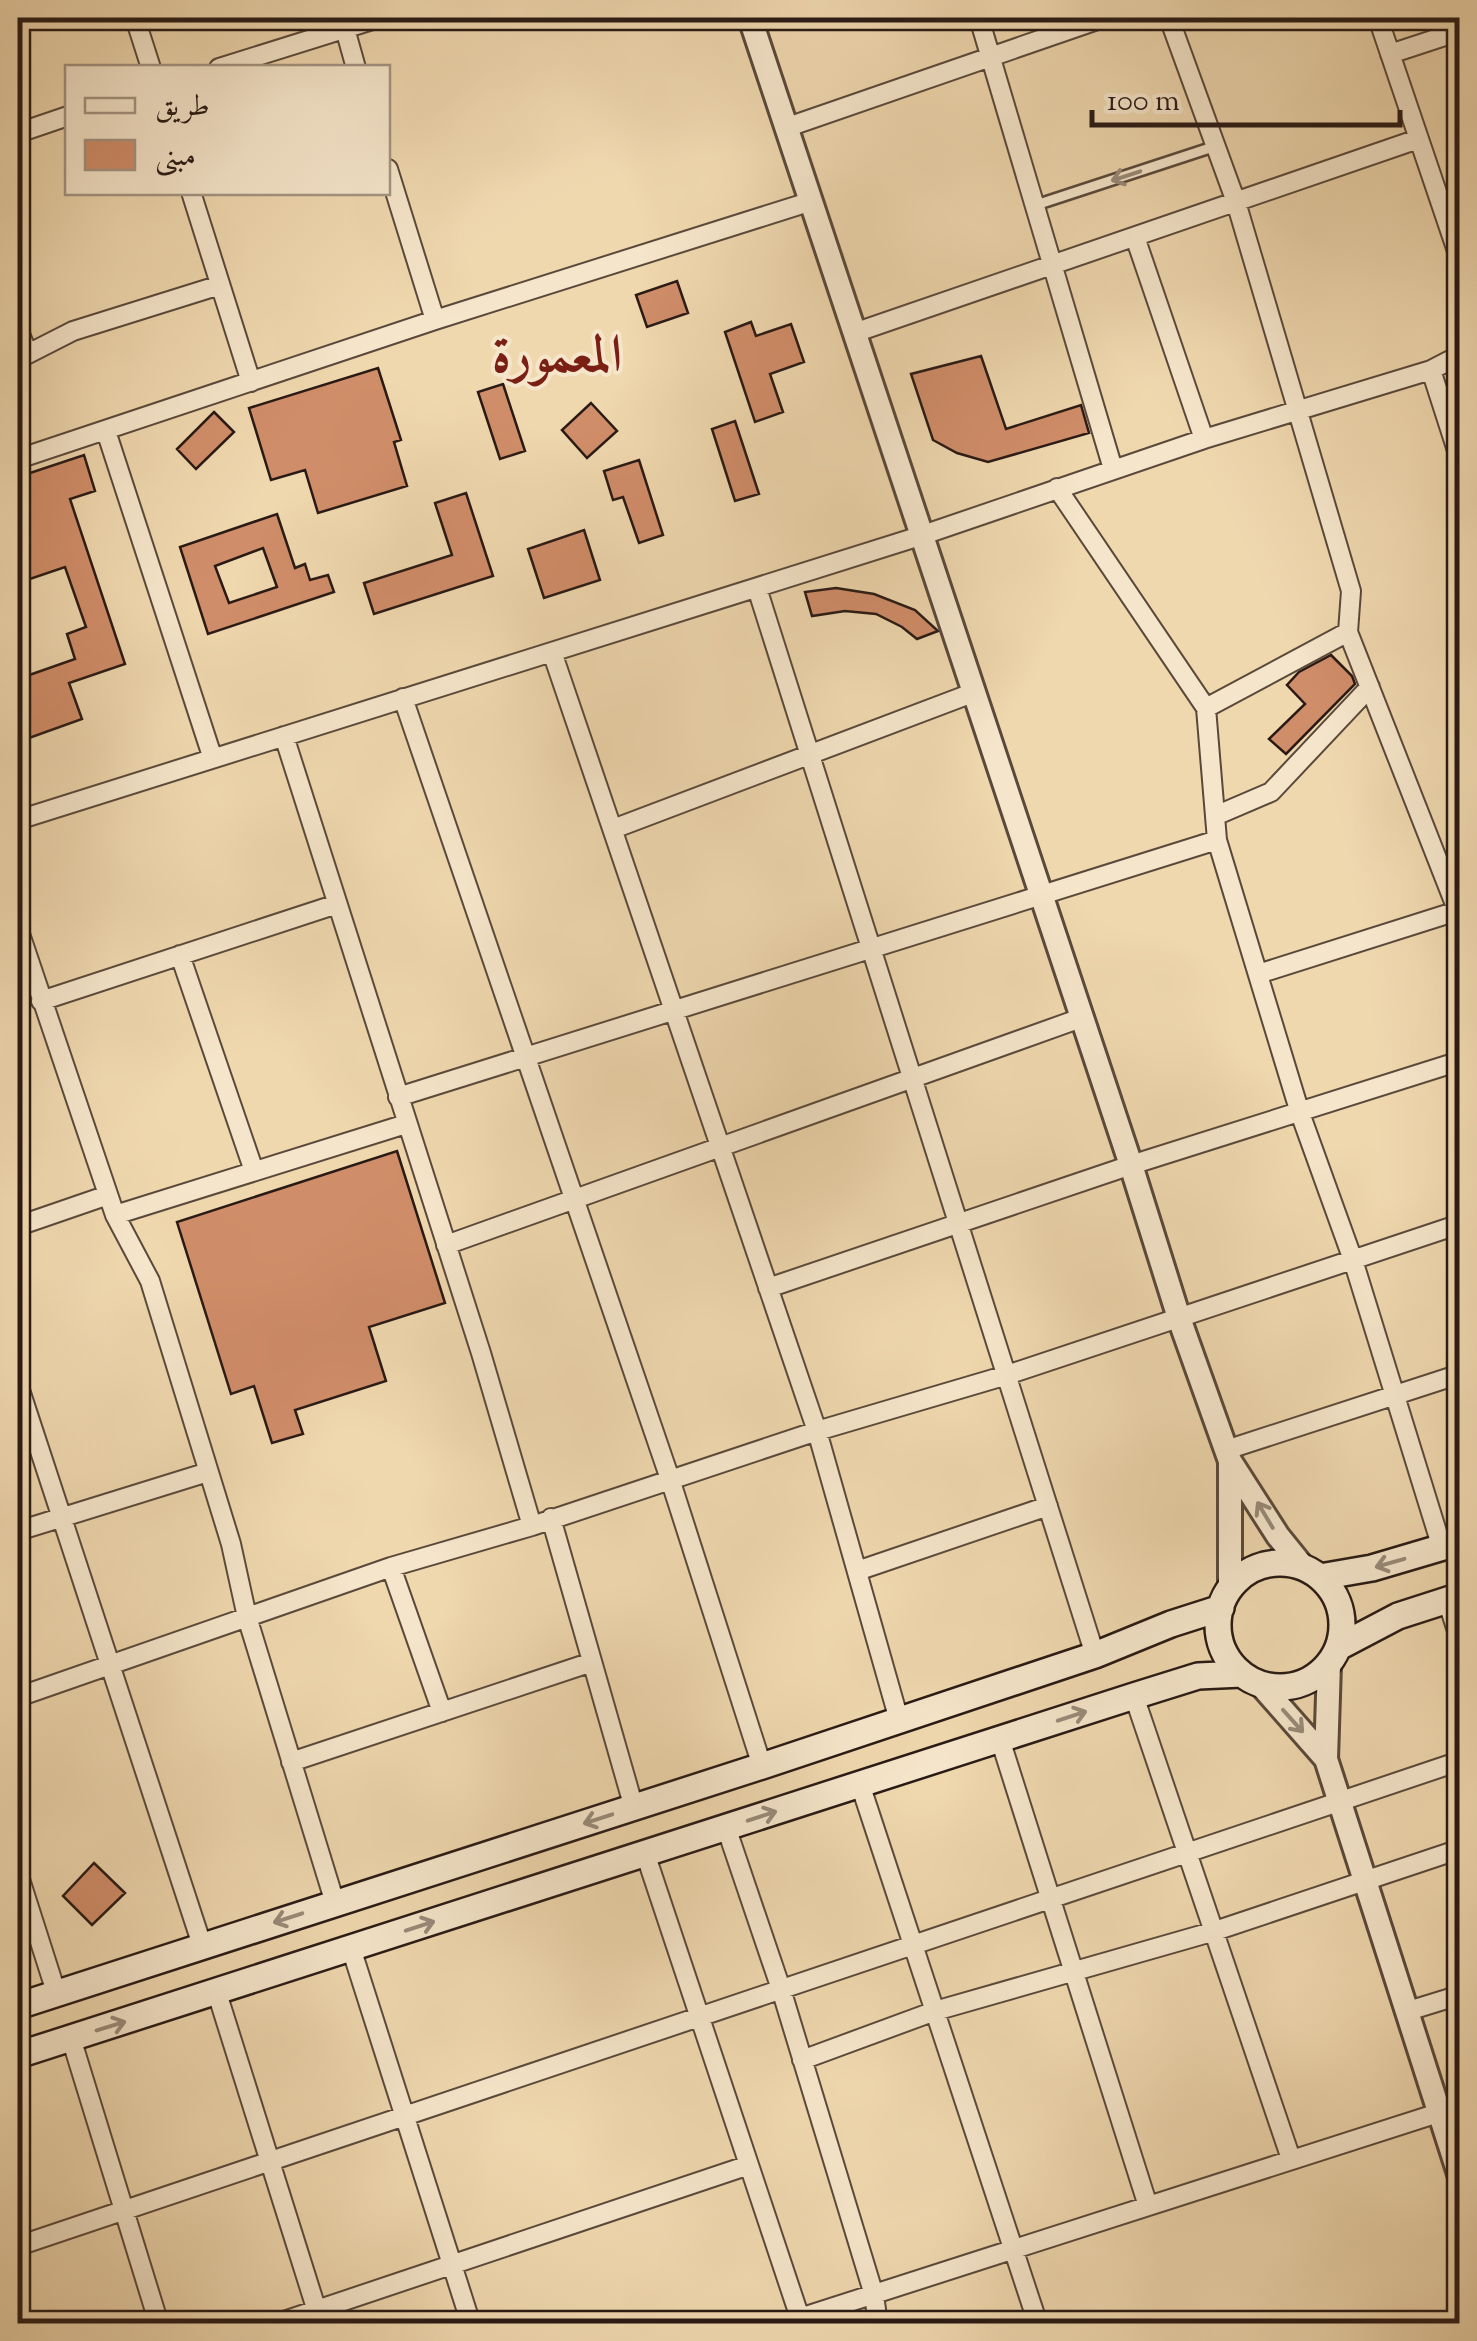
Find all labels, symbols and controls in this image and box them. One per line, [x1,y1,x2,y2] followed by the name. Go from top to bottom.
[65,65,390,195] legend
[1092,65,1400,127] scale bar
[1107,81,1180,124] text: 100 m
[155,86,210,129] text: طريق
[155,136,196,179] text: مبنى
[1110,168,1142,186] one-way arrow
[492,321,622,396] district label: المعمورة
[1255,1501,1275,1530] one-way arrow
[1375,1555,1407,1573] one-way arrow
[1055,1706,1087,1724] one-way arrow
[1282,1708,1305,1733] one-way arrow
[746,1805,778,1823] one-way arrow
[583,1812,614,1830] one-way arrow
[273,1910,305,1928] one-way arrow
[403,1915,435,1933] one-way arrow
[94,2016,126,2034] one-way arrow

